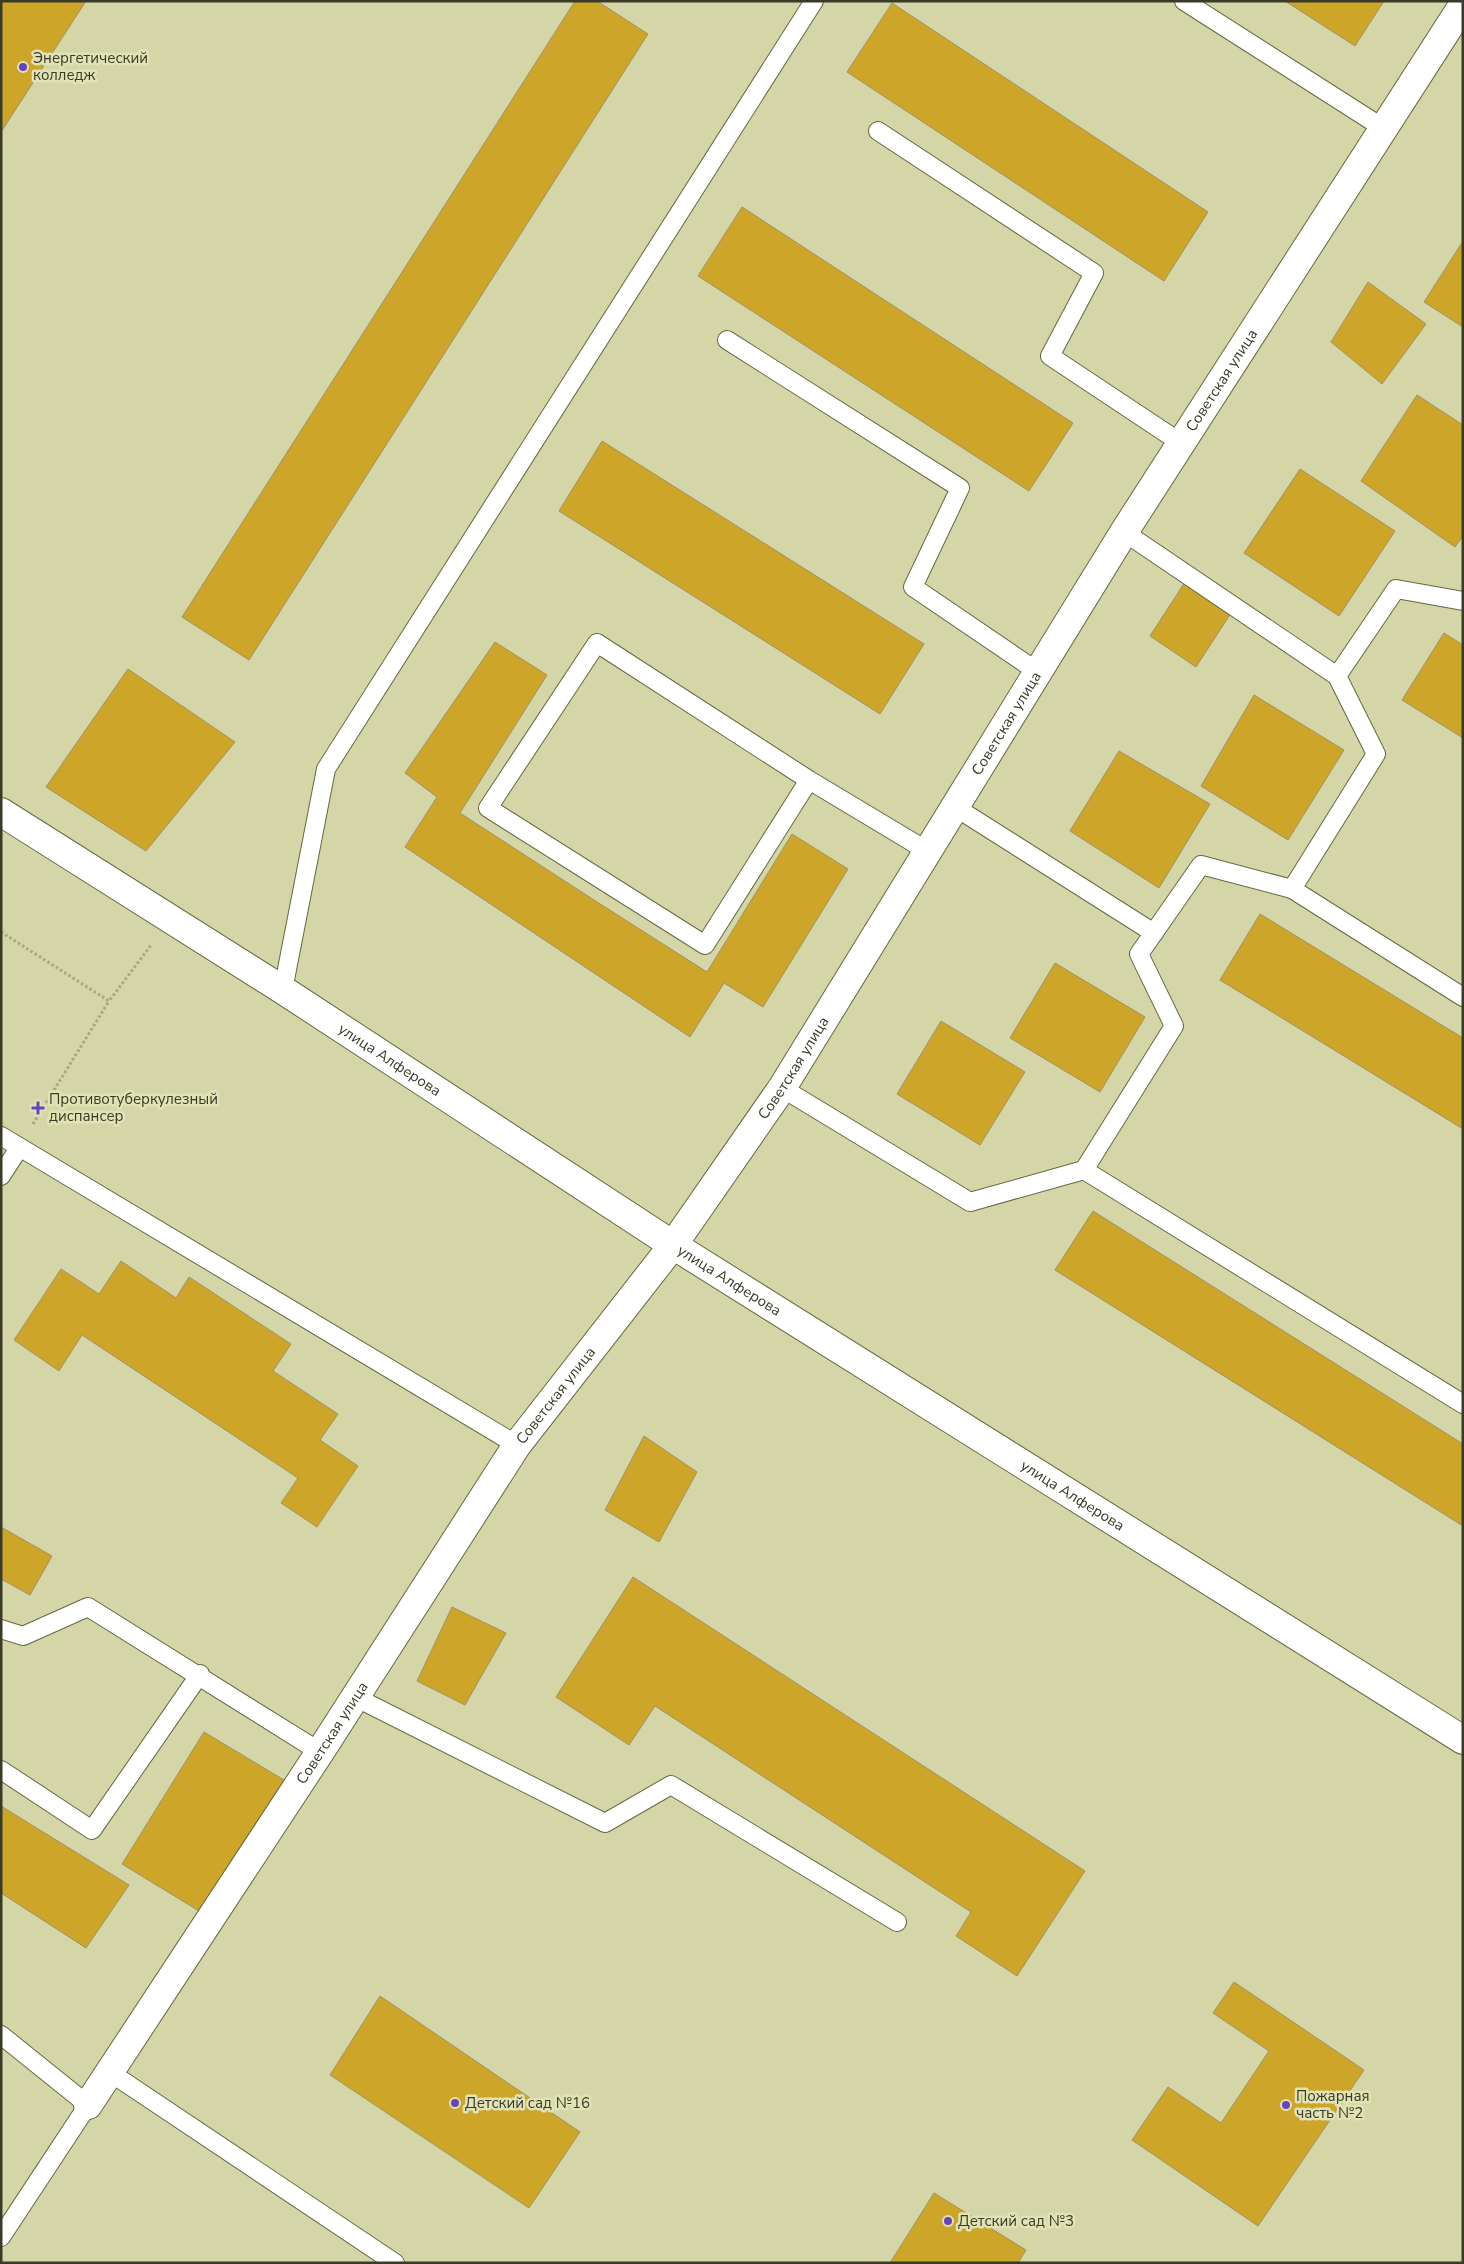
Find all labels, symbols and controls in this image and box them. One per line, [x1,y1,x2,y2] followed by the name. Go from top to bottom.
[33,48,148,85] place label: Энергетический колледж
[17,61,29,73] marker: Энергетический колледж
[1181,325,1262,436] street label: Советская улица
[967,668,1046,779] street label: Советская улица
[753,1013,834,1123] street label: Советская улица
[334,1019,445,1101] street label: улица Алферова
[49,1089,218,1126] place label: Противотуберкулезный диспансер
[31,1101,45,1115] marker: Противотуберкулезный диспансер
[674,1240,785,1320] street label: улица Алферова
[511,1343,600,1448] street label: Советская улица
[1017,1455,1128,1535] street label: улица Алферова
[292,1678,373,1788] street label: Советская улица
[1296,2086,1370,2123] place label: Пожарная часть №2
[465,2093,590,2113] place label: Детский сад №16
[449,2097,461,2109] marker: Детский сад №16
[1280,2099,1292,2111] marker: Пожарная часть №2
[958,2211,1074,2231] place label: Детский сад №3
[942,2215,954,2227] marker: Детский сад №3

